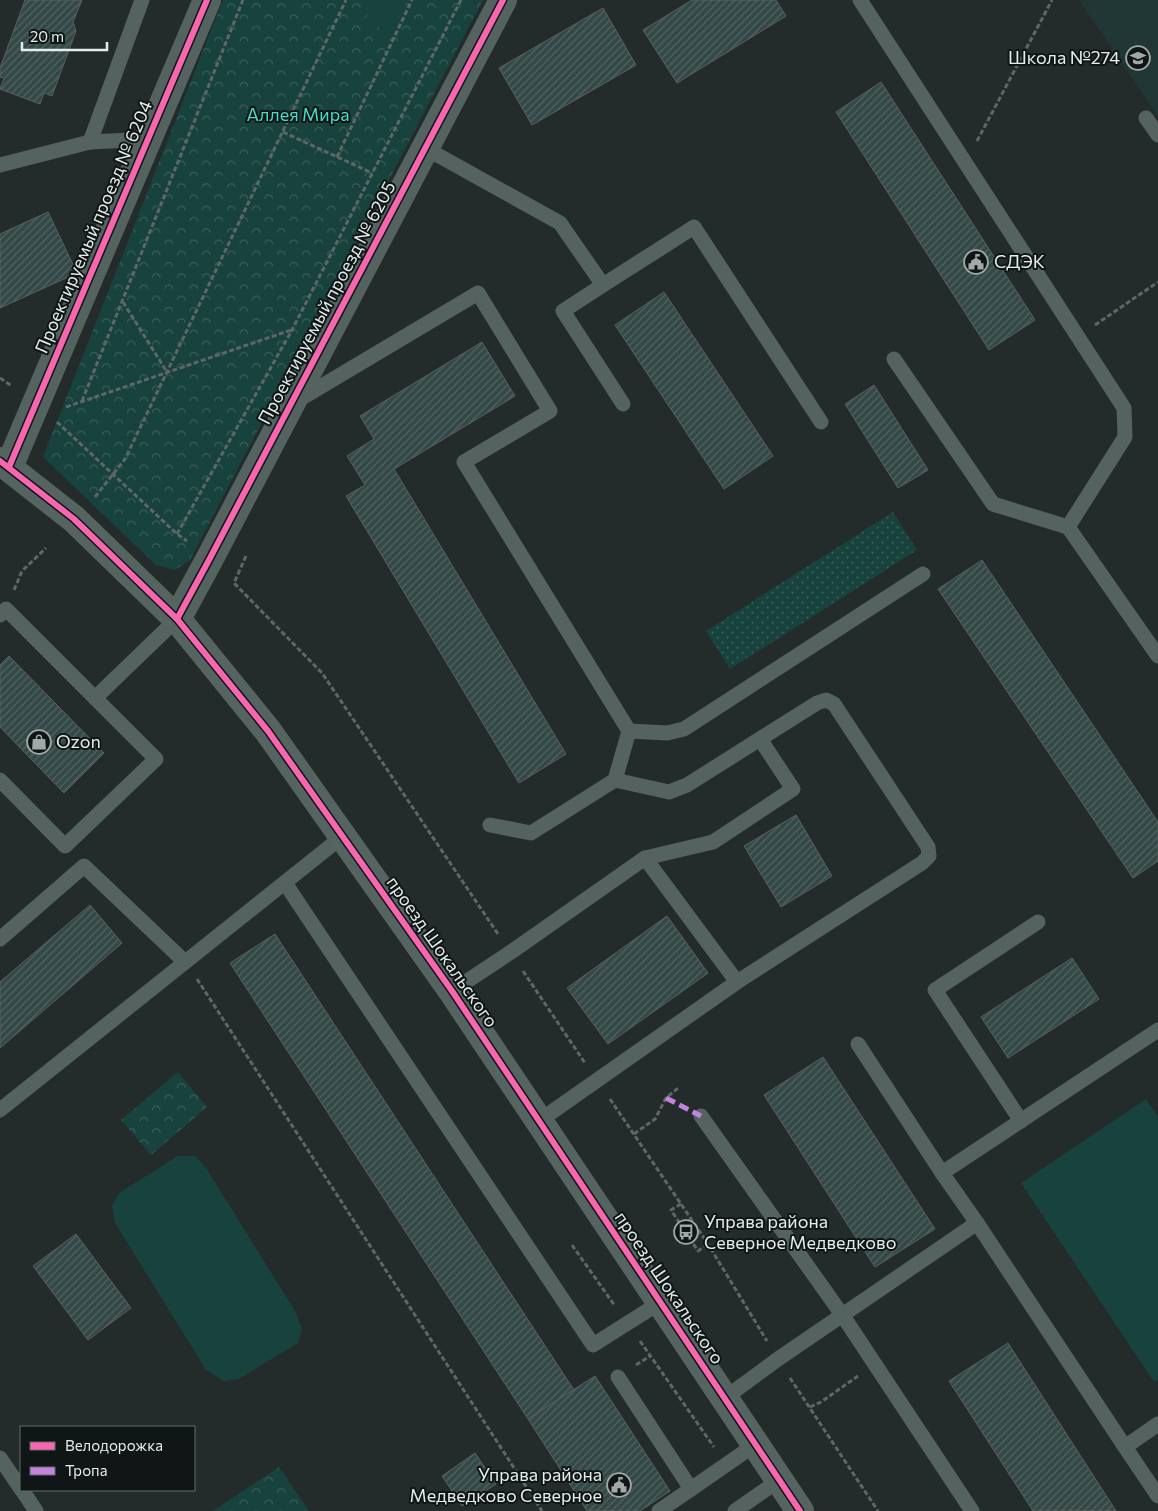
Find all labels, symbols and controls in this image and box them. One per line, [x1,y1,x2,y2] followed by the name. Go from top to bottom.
[22,20,108,52] scale bar
[30,27,64,45] text: 20 m
[1125,45,1151,71] school or university icon: Школа №274
[1008,46,1120,68] place label: Школа №274
[30,97,157,356] street label: Проектируемый проезд № 6204
[246,103,350,125] park label: Аллея Мира
[253,177,400,428] street label: Проектируемый проезд № 6205
[963,249,989,275] public building icon: СДЭК
[994,250,1045,272] place label: СДЭК
[26,729,52,755] shop icon: Ozon
[56,730,101,752] place label: Ozon
[382,872,503,1031] street label: проезд Шокальского
[611,1207,729,1368] street label: проезд Шокальского
[704,1210,896,1253] place label: Управа района Северное Медведково
[673,1219,699,1245] bus stop icon: Управа района Северное Медведково
[20,1426,195,1491] legend
[65,1436,163,1454] text: Велодорожка
[65,1461,107,1479] text: Тропа
[410,1463,602,1506] place label: Управа района Медведково Северное
[606,1472,632,1498] public building icon: Управа района Медведково Северное

